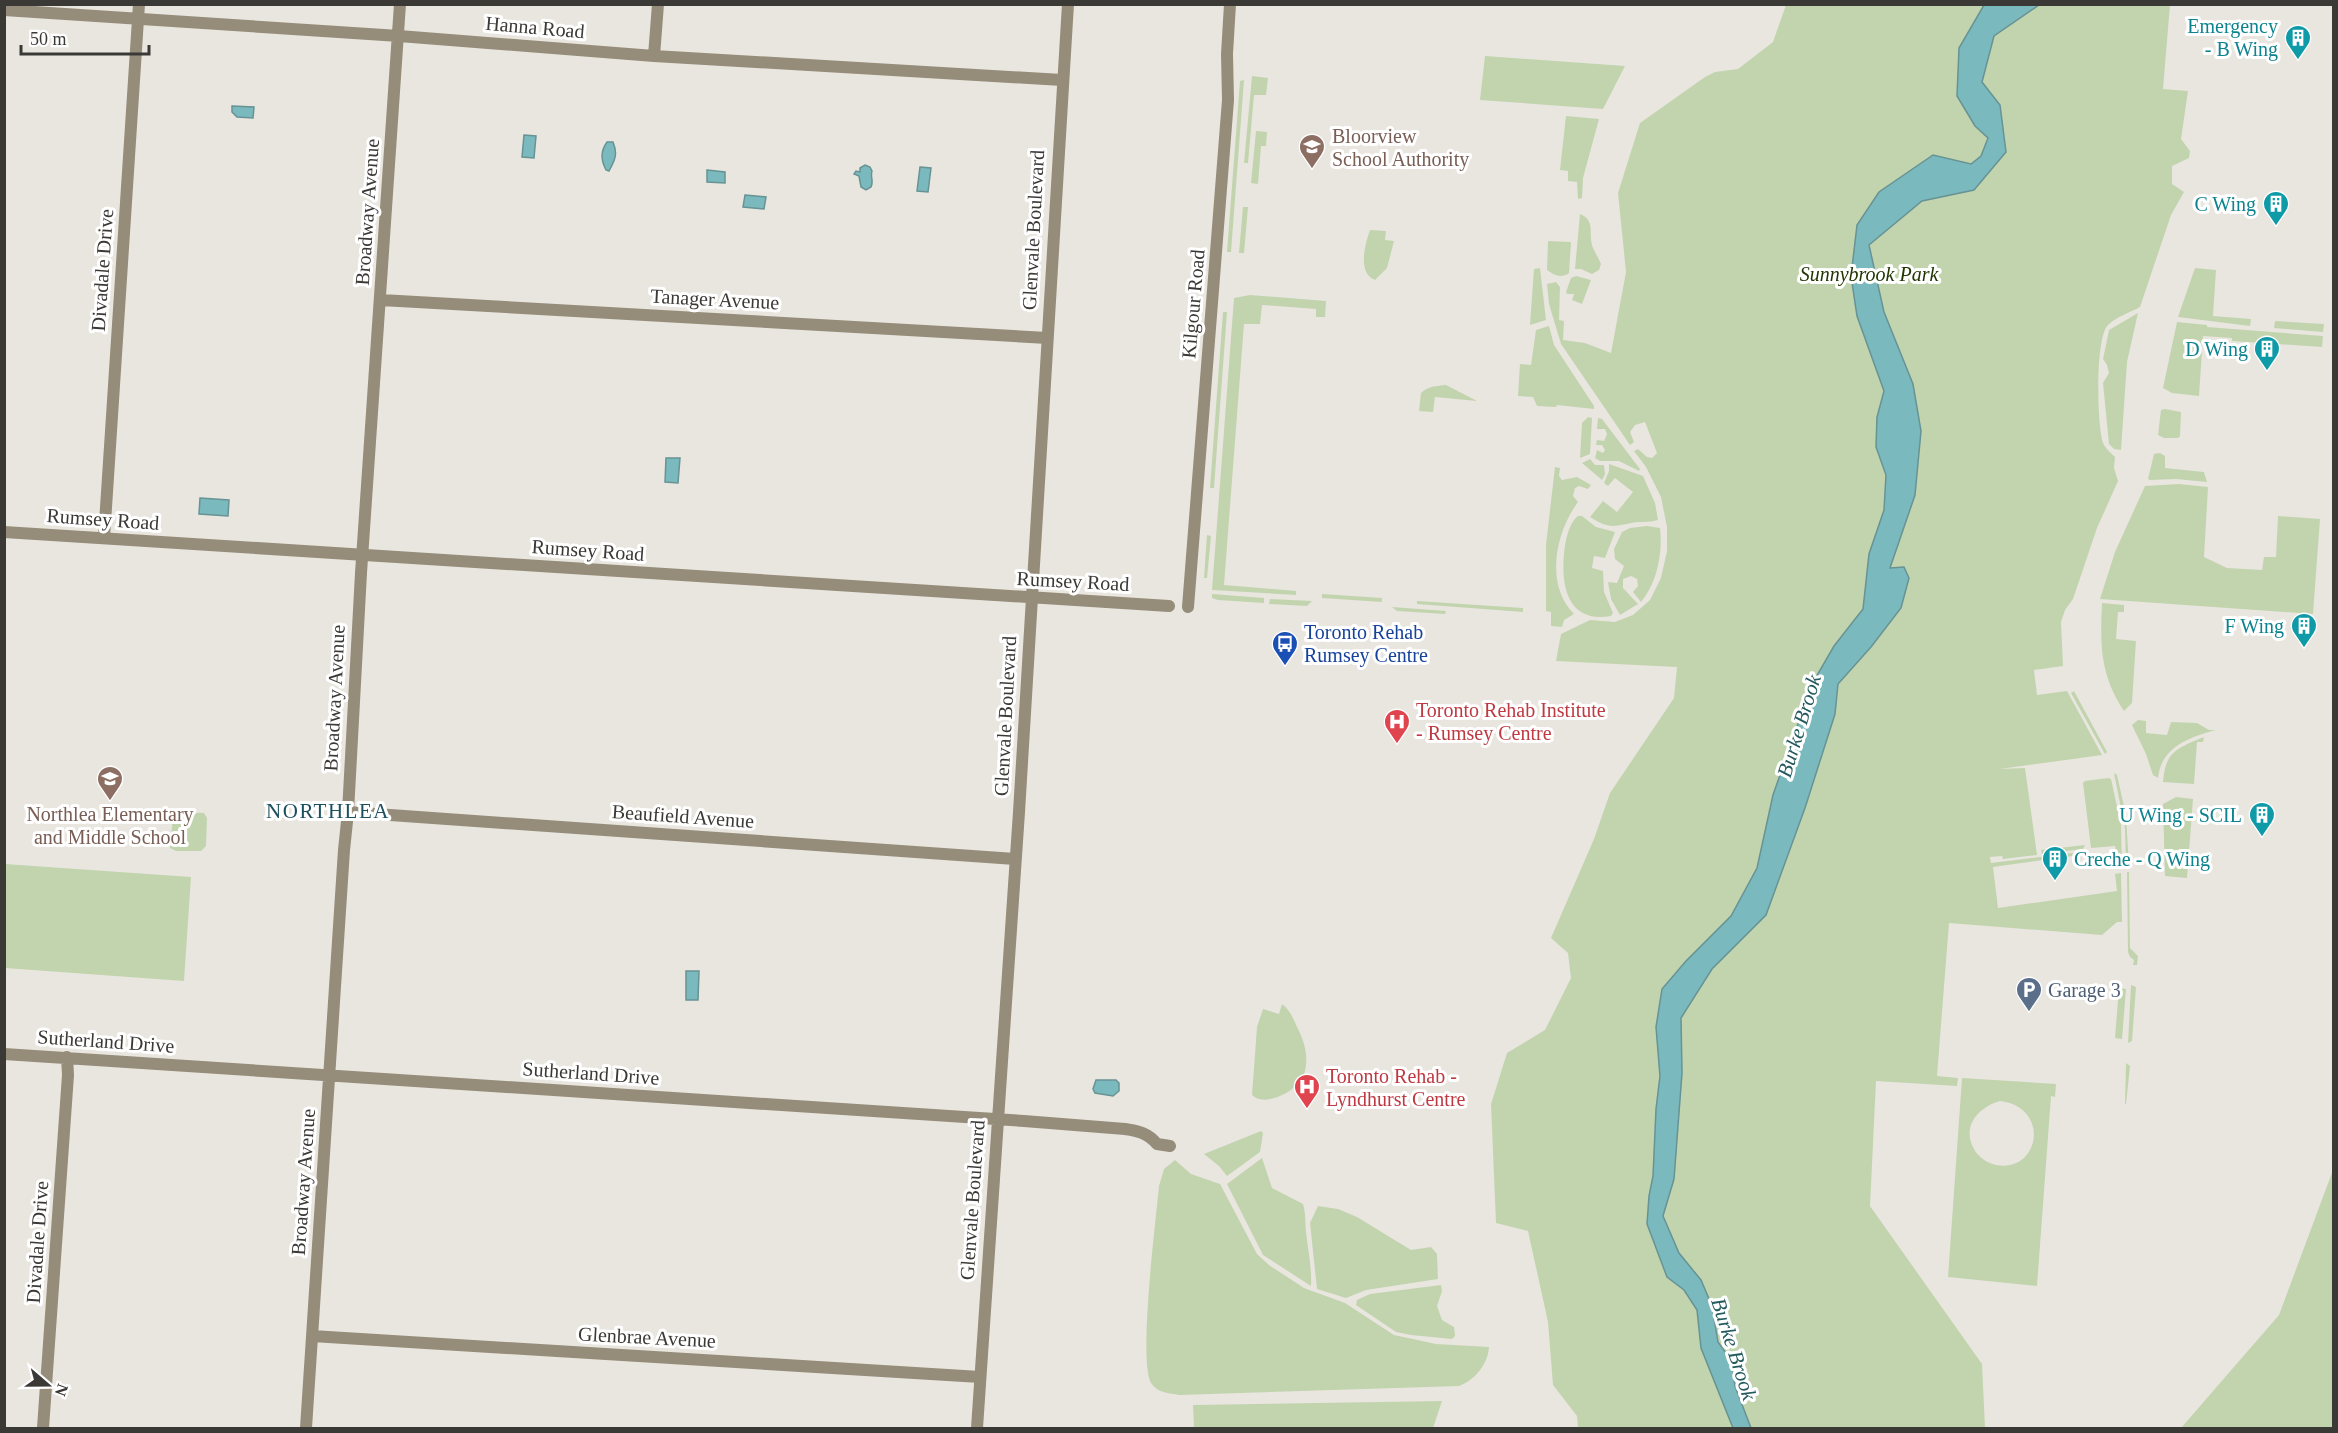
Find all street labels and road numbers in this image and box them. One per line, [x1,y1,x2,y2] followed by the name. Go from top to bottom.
[485,12,585,42] street label: Hanna Road
[351,138,384,286] street label: Broadway Avenue
[1018,149,1048,311] street label: Glenvale Boulevard
[87,208,117,332] street label: Divadale Drive
[1177,249,1210,360] street label: Kilgour Road
[650,285,780,314] street label: Tanager Avenue
[46,504,160,535] street label: Rumsey Road
[531,535,645,566] street label: Rumsey Road
[1016,567,1130,596] street label: Rumsey Road
[319,624,350,772] street label: Broadway Avenue
[990,635,1020,797] street label: Glenvale Boulevard
[611,800,755,832] street label: Beaufield Avenue
[37,1025,175,1057] street label: Sutherland Drive
[522,1057,660,1089] street label: Sutherland Drive
[287,1108,320,1256] street label: Broadway Avenue
[955,1119,989,1281] street label: Glenvale Boulevard
[22,1180,52,1304] street label: Divadale Drive
[578,1322,717,1352] street label: Glenbrae Avenue

